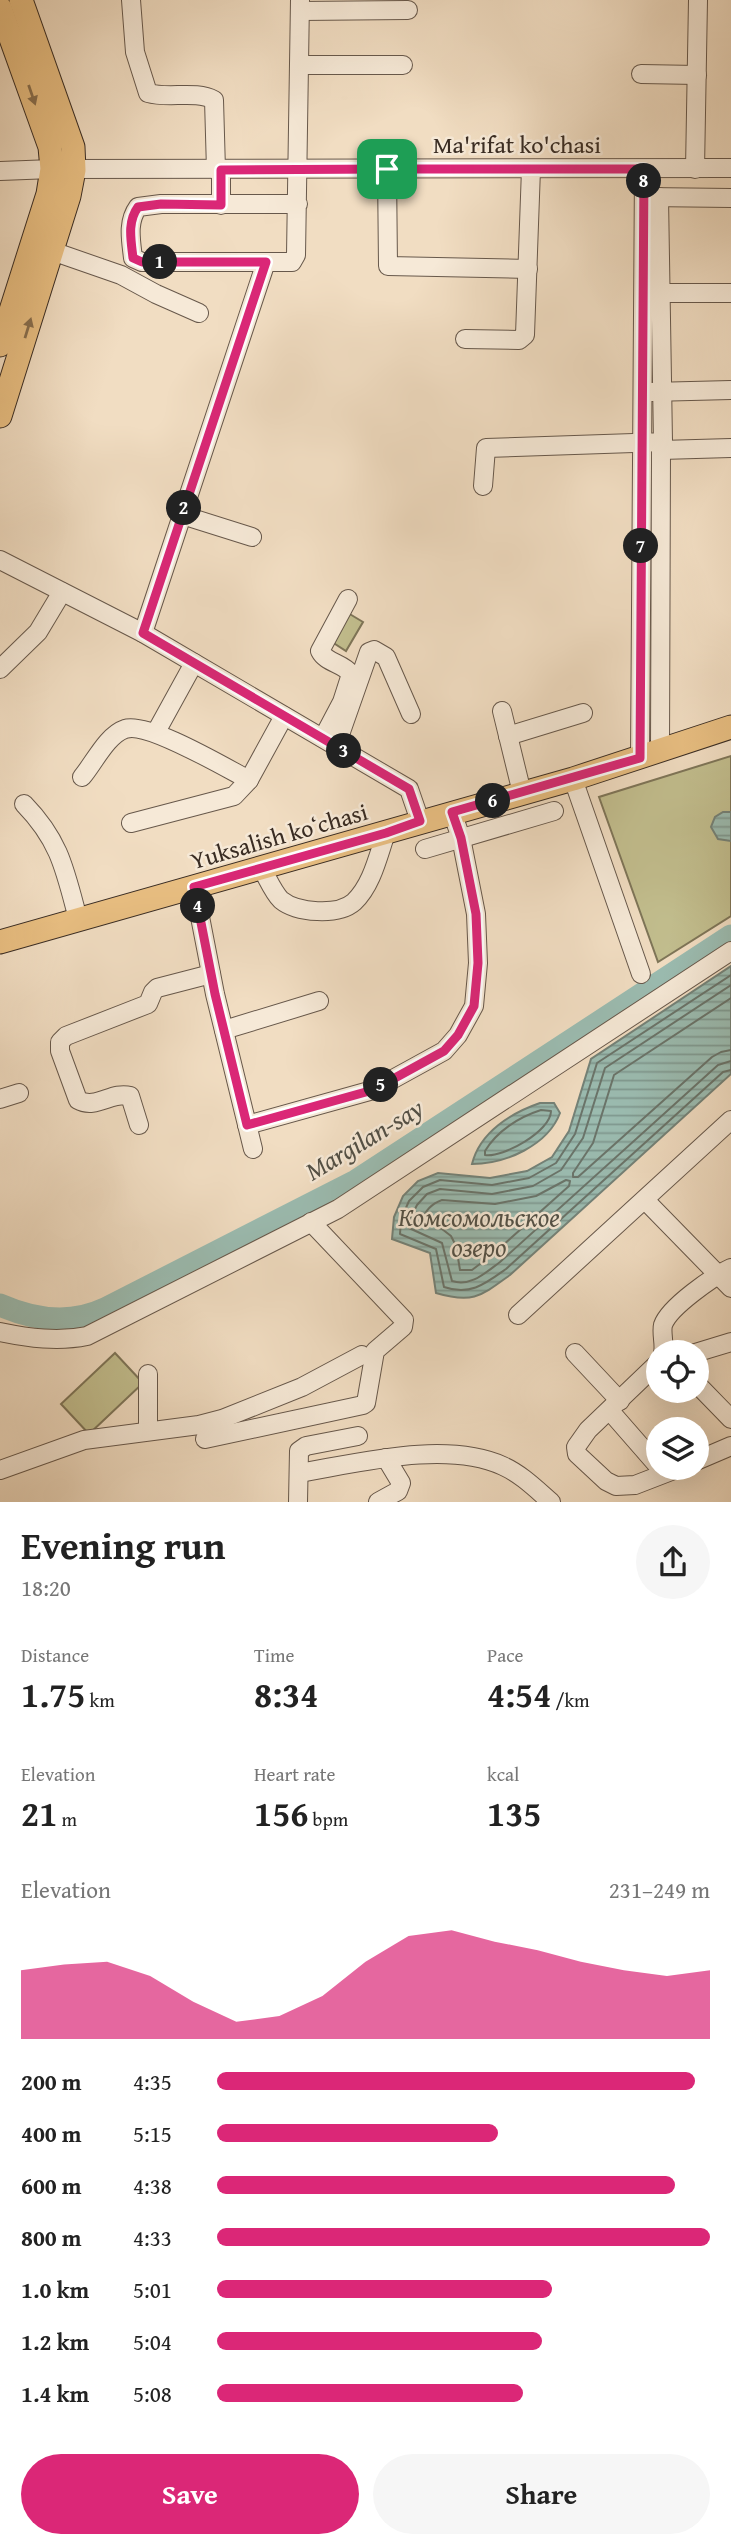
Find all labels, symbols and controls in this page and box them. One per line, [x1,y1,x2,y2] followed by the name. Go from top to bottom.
[27,84,38,105] one-way arrow
[433,127,601,162] street label: Ma'rifat ko'chasi
[357,139,417,199] pin
[368,150,406,188] icon: arrive
[626,164,662,198] pin: 8
[639,166,648,194] text: 8
[142,244,178,280] pin: 1
[155,247,164,275] text: 1
[23,317,34,338] one-way arrow
[166,490,202,526] pin: 2
[179,493,188,521] text: 2
[624,528,658,564] pin: 7
[636,531,645,559] text: 7
[326,734,362,768] pin: 3
[339,736,348,764] text: 3
[476,784,510,818] pin: 6
[488,786,497,814] text: 6
[186,794,372,878] street label: Yuksalish koʻchasi
[180,888,216,923] pin: 4
[193,891,202,919] text: 4
[364,1068,398,1102] pin: 5
[376,1070,385,1098] text: 5
[297,1088,431,1190] water label: Margilan-say
[398,1197,560,1266] water label: Комсомольское озеро
[646,1340,709,1480] map controls
[646,1340,709,1403] button: locate
[646,1417,709,1480] button: layers
[21,1517,225,1573] text: Evening run
[636,1525,710,1599] button: share
[21,1571,71,1604] text: 18:20
[21,1641,89,1669] text: Distance
[254,1641,294,1669] text: Time
[487,1641,524,1669] text: Pace
[21,1669,85,1720] text: 1.75
[254,1669,318,1720] text: 8:34
[487,1669,551,1720] text: 4:54
[85,1686,115,1714] text: km
[551,1686,590,1714] text: /km
[21,1760,95,1788] text: Elevation
[254,1760,335,1788] text: Heart rate
[487,1760,519,1788] text: kcal
[21,1788,57,1839] text: 21
[254,1788,308,1839] text: 156
[487,1788,541,1839] text: 135
[57,1805,77,1833] text: m
[308,1805,348,1833] text: bpm
[21,1873,111,1906] text: Elevation
[609,1873,710,1906] text: 231–249 m
[21,2065,82,2098] text: 200 m
[133,2065,172,2098] text: 4:35
[21,2117,82,2150] text: 400 m
[133,2117,172,2150] text: 5:15
[21,2169,82,2202] text: 600 m
[133,2169,172,2202] text: 4:38
[21,2221,82,2254] text: 800 m
[133,2221,172,2254] text: 4:33
[21,2273,89,2306] text: 1.0 km
[133,2273,172,2306] text: 5:01
[21,2325,89,2358] text: 1.2 km
[133,2325,172,2358] text: 5:04
[21,2377,89,2410] text: 1.4 km
[133,2377,172,2410] text: 5:08
[21,2454,359,2534] button: Save
[373,2454,710,2534] button: Share

